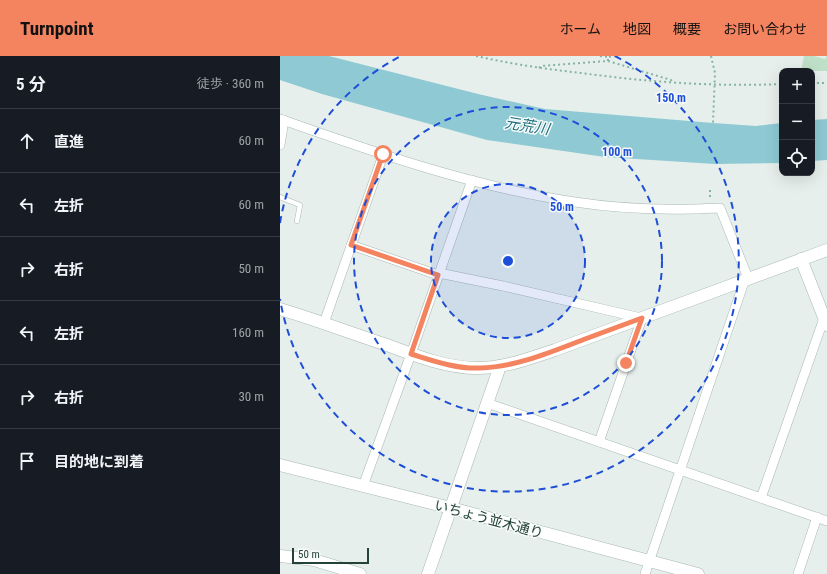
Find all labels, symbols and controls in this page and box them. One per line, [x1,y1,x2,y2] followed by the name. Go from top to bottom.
[20,17,94,40] text: Turnpoint
[559,21,601,37] text: ホーム
[623,21,651,37] text: 地図
[673,21,701,37] text: 概要
[723,21,807,37] text: お問い合わせ
[779,68,815,176] map controls
[779,68,815,104] button: +
[16,74,46,94] text: 5 分
[197,76,264,91] text: 徒歩 · 360 m
[656,91,686,105] text: 150 m
[779,104,815,140] button: −
[503,114,553,139] water label: 元荒川
[16,130,38,152] icon: ahead
[54,133,84,151] text: 直進
[238,133,264,148] text: 60 m
[779,140,815,176] button: locate
[374,145,392,163] route start
[602,145,632,159] text: 100 m
[16,194,38,216] icon: left
[54,197,84,215] text: 左折
[238,197,264,212] text: 60 m
[550,200,574,214] text: 50 m
[501,254,515,268] centre of rings
[16,258,38,280] icon: right
[54,261,84,279] text: 右折
[238,261,264,276] text: 50 m
[16,322,38,344] icon: left
[54,325,84,343] text: 左折
[232,325,264,340] text: 160 m
[617,354,635,372] route end
[16,386,38,408] icon: right
[54,389,84,407] text: 右折
[238,389,264,404] text: 30 m
[16,450,38,472] icon: arrive
[54,453,144,471] text: 目的地に到着
[433,497,545,541] street label: いちょう並木通り
[292,546,369,565] scale bar
[298,548,320,561] text: 50 m

